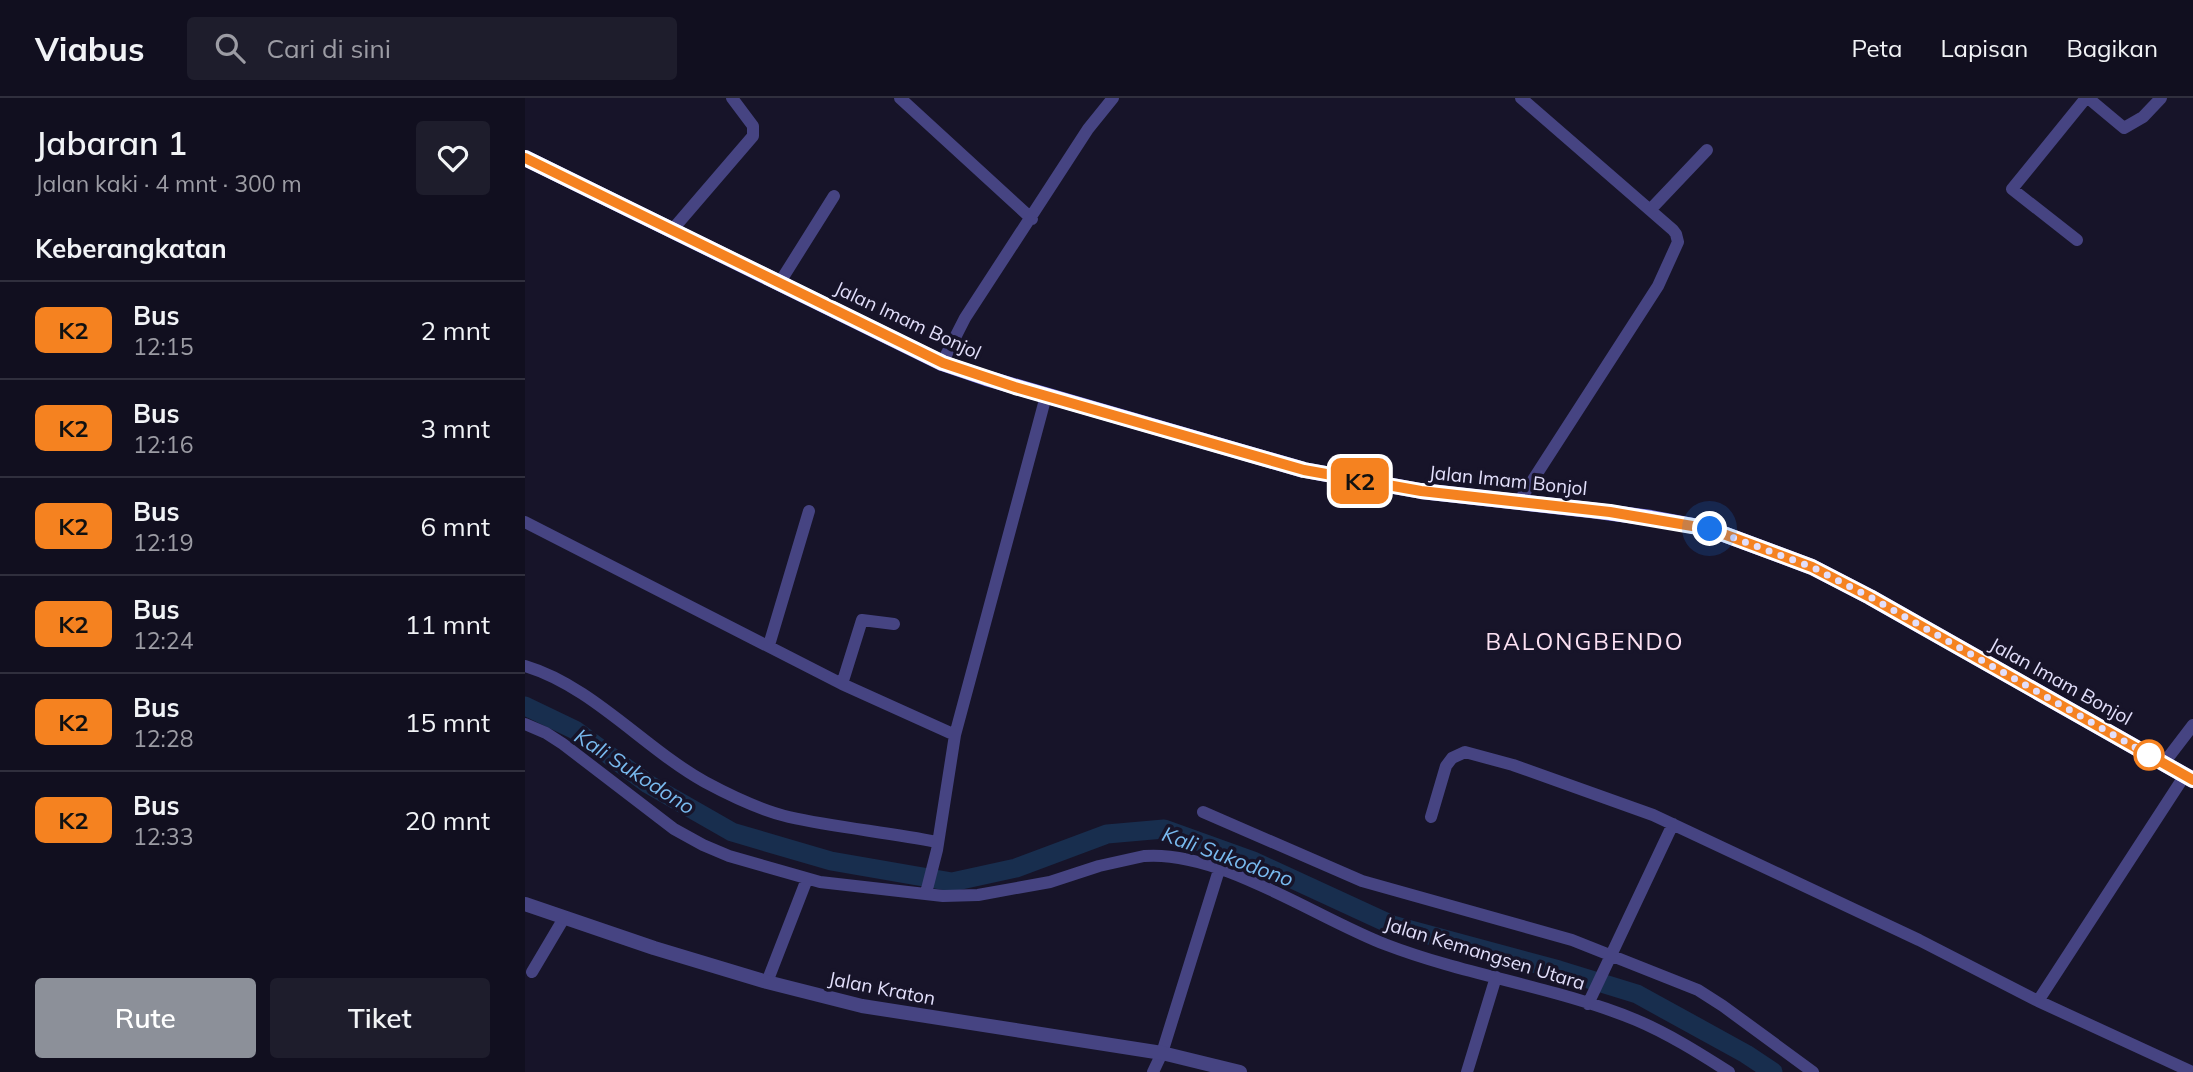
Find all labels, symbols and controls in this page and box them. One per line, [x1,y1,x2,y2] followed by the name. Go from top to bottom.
[187,17,677,80] search box
[35,28,145,69] text: Viabus
[211,29,249,67] icon: search
[267,32,391,65] text: Cari di sini
[1851,33,1902,63] text: Peta
[1940,33,2028,63] text: Lapisan
[2066,33,2158,63] text: Bagikan
[416,121,490,195] button: heart
[35,122,187,163] text: Jabaran 1
[35,169,302,198] text: Jalan kaki · 4 mnt · 300 m
[35,232,227,265] text: Keberangkatan
[831,276,985,364] street label: Jalan Imam Bonjol
[133,299,179,332] text: Bus
[420,314,490,347] text: 2 mnt
[58,315,89,345] text: K2
[133,332,193,361] text: 12:15
[133,397,179,430] text: Bus
[420,412,490,445] text: 3 mnt
[58,413,89,443] text: K2
[133,430,193,459] text: 12:16
[1329,458,1391,504] line badge: K2
[1428,460,1588,500] street label: Jalan Imam Bonjol
[1345,466,1375,496] text: K2
[133,495,179,528] text: Bus
[420,510,490,543] text: 6 mnt
[58,511,89,541] text: K2
[1692,511,1727,546] your location
[133,528,193,557] text: 12:19
[133,593,179,626] text: Bus
[405,608,490,641] text: 11 mnt
[58,609,89,639] text: K2
[133,626,193,655] text: 12:24
[1485,627,1685,656] district label: BALONGBENDO
[1986,632,2136,730] street label: Jalan Imam Bonjol
[133,691,179,724] text: Bus
[405,706,490,739] text: 15 mnt
[58,707,89,737] text: K2
[570,723,700,819] water label: Kali Sukodono
[133,724,193,753] text: 12:28
[2134,740,2164,770] unlabelled marker
[133,789,179,822] text: Bus
[405,804,490,837] text: 20 mnt
[58,805,89,835] text: K2
[1159,820,1297,892] water label: Kali Sukodono
[133,822,193,851] text: 12:33
[1382,911,1588,995] street label: Jalan Kemangsen Utara
[826,966,938,1010] street label: Jalan Kraton
[35,978,256,1058] button: Rute
[270,978,490,1058] button: Tiket

